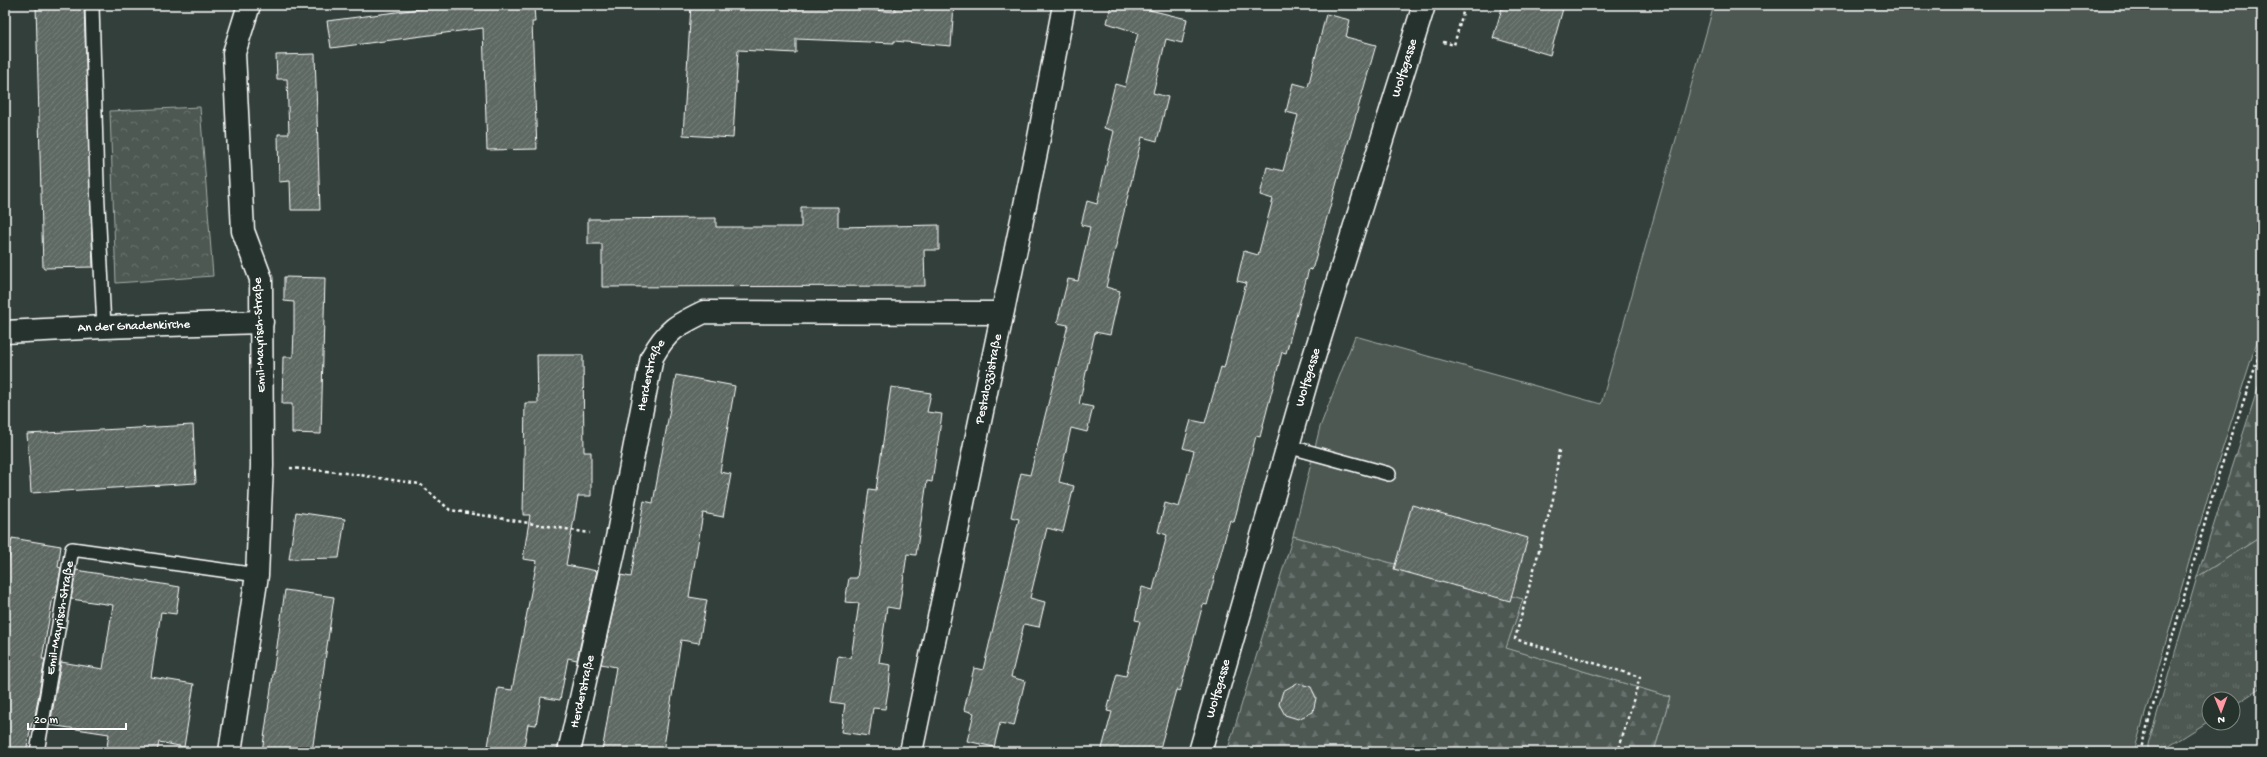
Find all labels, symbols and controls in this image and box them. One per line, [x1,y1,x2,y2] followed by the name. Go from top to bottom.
[1388,37,1421,99] street label: Wolfsgasse
[250,277,270,393] street label: Emil-Mayrisch-Straße
[77,317,191,336] street label: An der Gnadenkirche
[972,332,1006,426] street label: Pestalozzistraße
[634,336,669,412] street label: Herderstraße
[1292,346,1324,408] street label: Wolfsgasse
[43,560,77,676] street label: Emil-Mayrisch-Straße
[567,653,598,729] street label: Herderstraße
[1203,657,1234,720] street label: Wolfsgasse
[2201,691,2241,731] north arrow
[28,705,126,731] scale bar
[2217,713,2225,725] text: N
[34,714,59,728] text: 20 m

